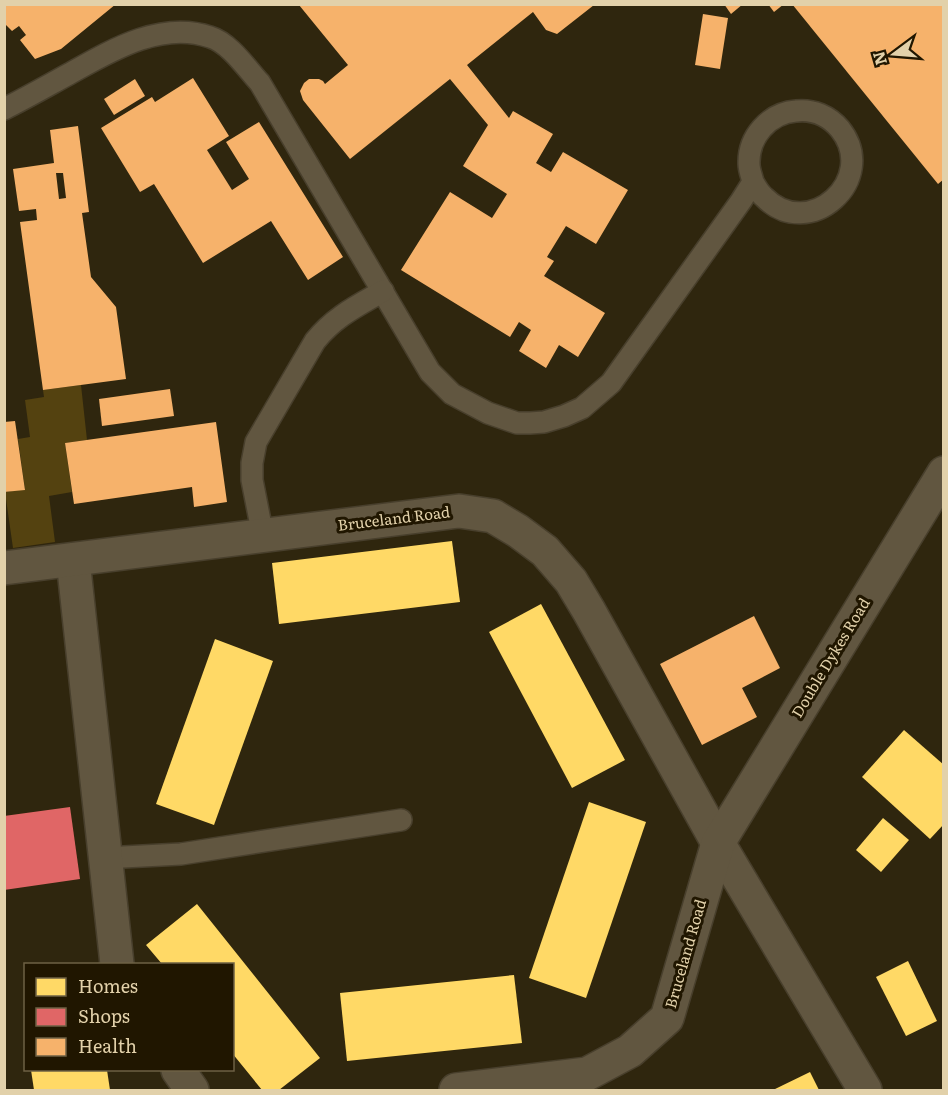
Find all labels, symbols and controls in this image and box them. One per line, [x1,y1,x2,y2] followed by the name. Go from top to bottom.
[864,24,924,84] north arrow
[865,49,892,68] text: N
[336,499,451,536] street label: Bruceland Road
[785,593,875,722] street label: Double Dykes Road
[658,896,711,1011] street label: Bruceland Road
[24,963,234,1071] legend
[78,972,138,999] text: Homes
[78,1002,130,1029] text: Shops
[78,1032,137,1059] text: Health

